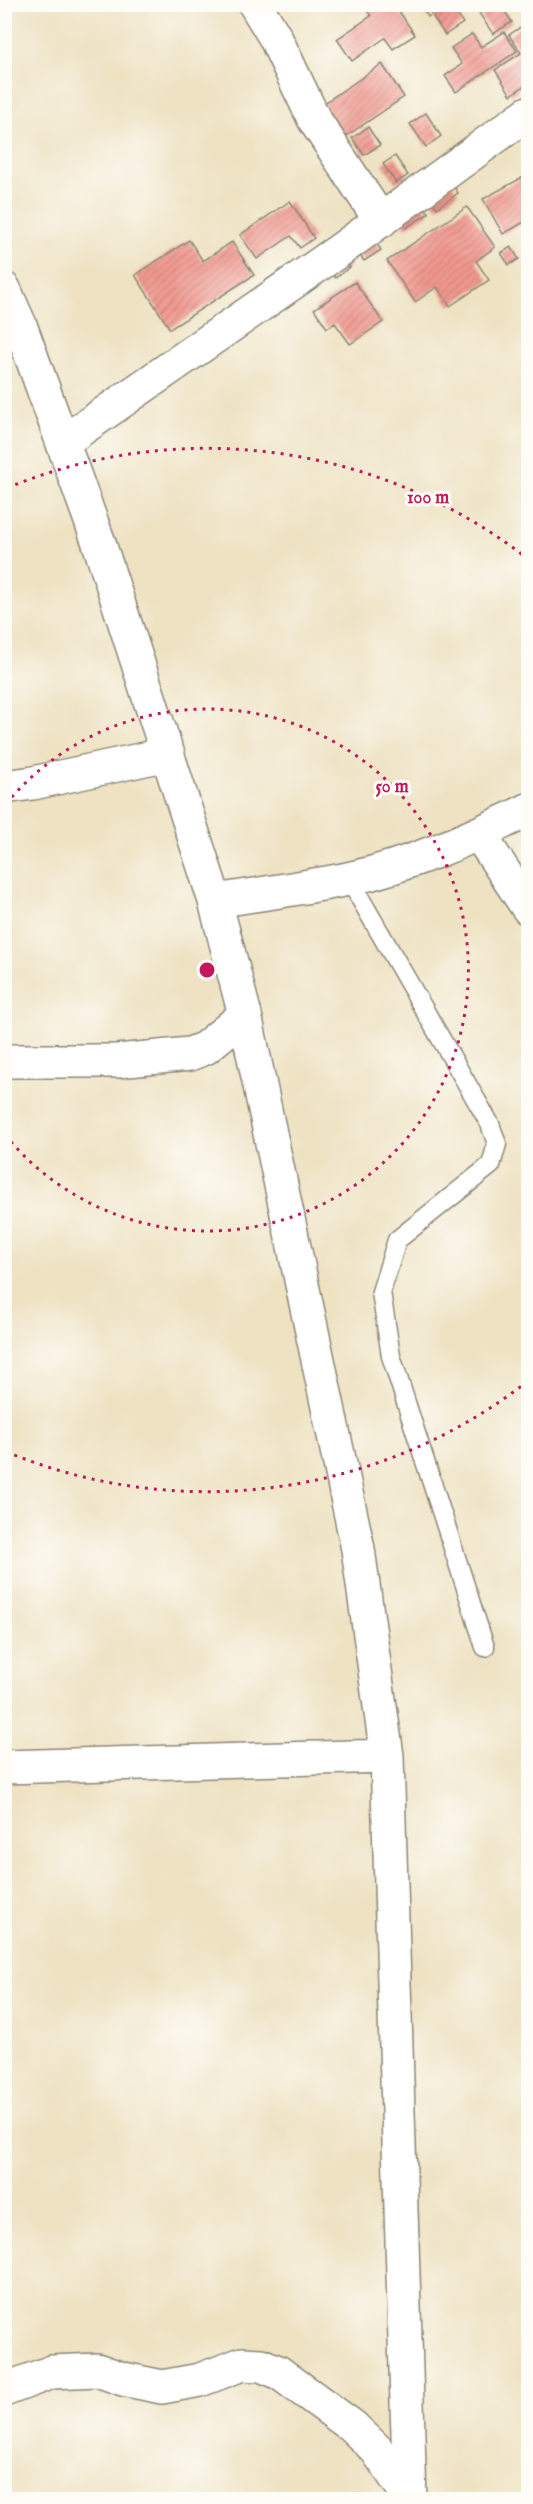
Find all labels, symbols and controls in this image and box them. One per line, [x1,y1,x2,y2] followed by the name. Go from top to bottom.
[407,487,449,510] text: 100 m
[375,776,409,799] text: 50 m
[197,960,217,980] centre of rings

